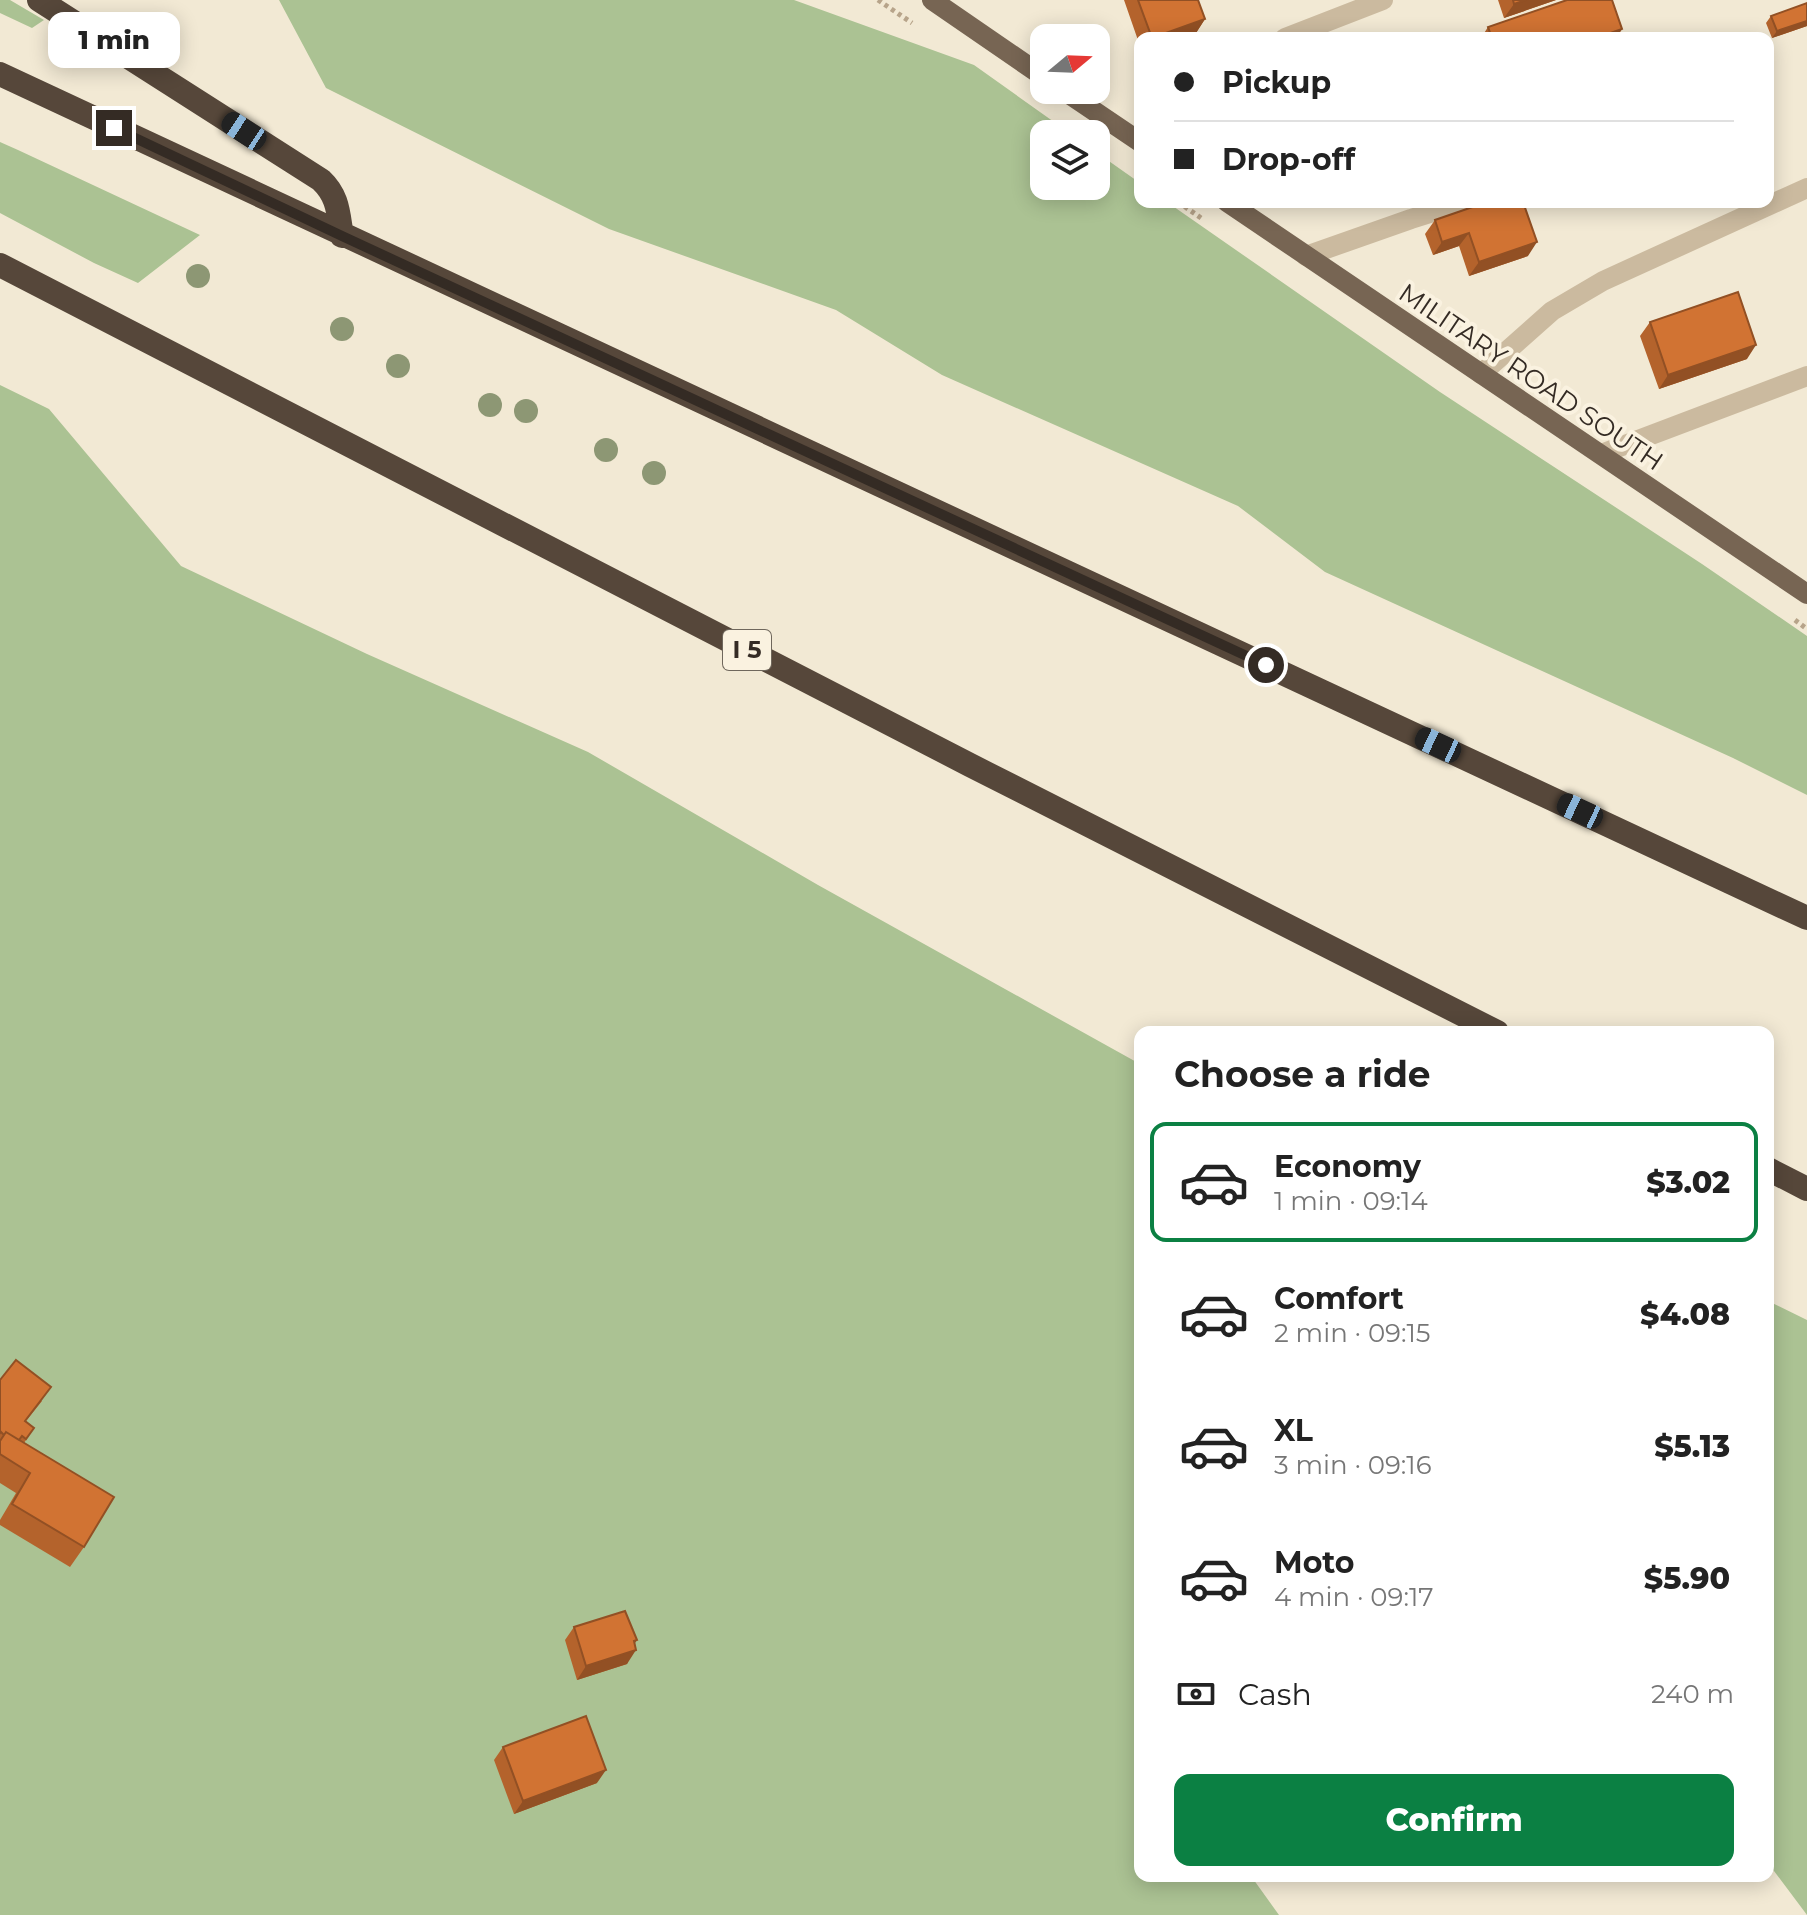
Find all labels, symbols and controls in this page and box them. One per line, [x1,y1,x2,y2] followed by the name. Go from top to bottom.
[48,12,180,68] callout: 1 min
[78,24,150,56] text: 1 min
[1030,24,1110,104] north arrow
[1030,24,1110,200] map controls
[1222,64,1331,101] text: Pickup
[217,108,271,154] car
[96,110,132,146] route end
[1030,120,1110,200] button: layers
[1222,141,1355,178] text: Drop-off
[1393,277,1669,477] street label: MILITARY ROAD SOUTH
[723,630,771,670] road number: I 5
[1248,647,1284,683] route start
[1411,724,1465,766] car
[1553,790,1607,832] car
[1174,1052,1431,1096] text: Choose a ride
[1178,1146,1250,1218] icon: car
[1274,1148,1421,1185] text: Economy
[1646,1164,1730,1201] text: $3.02
[1274,1185,1428,1217] text: 1 min · 09:14
[1178,1278,1250,1350] icon: car
[1274,1280,1404,1317] text: Comfort
[1640,1296,1730,1333] text: $4.08
[1274,1317,1431,1349] text: 2 min · 09:15
[1178,1410,1250,1482] icon: car
[1274,1412,1313,1449] text: XL
[1654,1428,1730,1465] text: $5.13
[1274,1449,1432,1481] text: 3 min · 09:16
[1178,1542,1250,1614] icon: car
[1274,1544,1355,1581] text: Moto
[1644,1560,1730,1597] text: $5.90
[1274,1581,1434,1613] text: 4 min · 09:17
[1174,1672,1218,1716] icon: cash
[1238,1676,1312,1713] text: Cash
[1651,1678,1734,1710] text: 240 m
[1174,1774,1734,1866] button: Confirm

